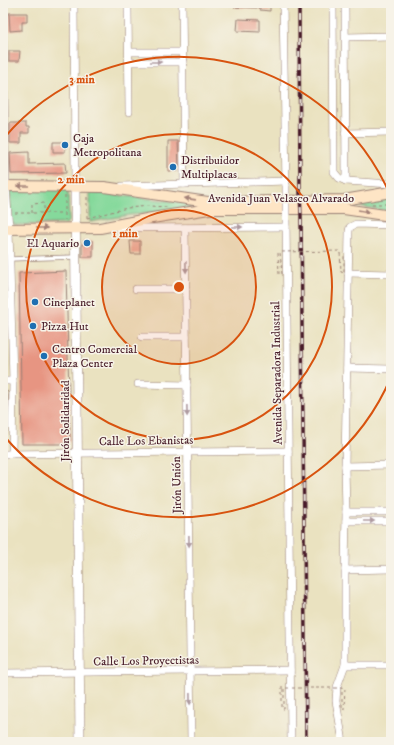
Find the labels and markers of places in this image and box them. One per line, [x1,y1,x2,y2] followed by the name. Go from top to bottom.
[73,131,143,160] place label: Caja Metropolitana
[60,140,70,150] marker: Caja Metropolitana
[181,153,240,182] place label: Distribuidor Multiplacas
[168,162,178,172] marker: Distribuidor Multiplacas
[26,236,79,251] place label: El Aquario
[82,238,92,248] marker: El Aquario
[172,280,186,294] centre of rings
[43,295,95,310] place label: Cineplanet
[30,297,40,307] marker: Cineplanet
[41,319,89,334] place label: Pizza Hut
[28,321,38,331] marker: Pizza Hut
[52,342,137,371] place label: Centro Comercial Plaza Center
[39,351,49,361] marker: Centro Comercial Plaza Center

